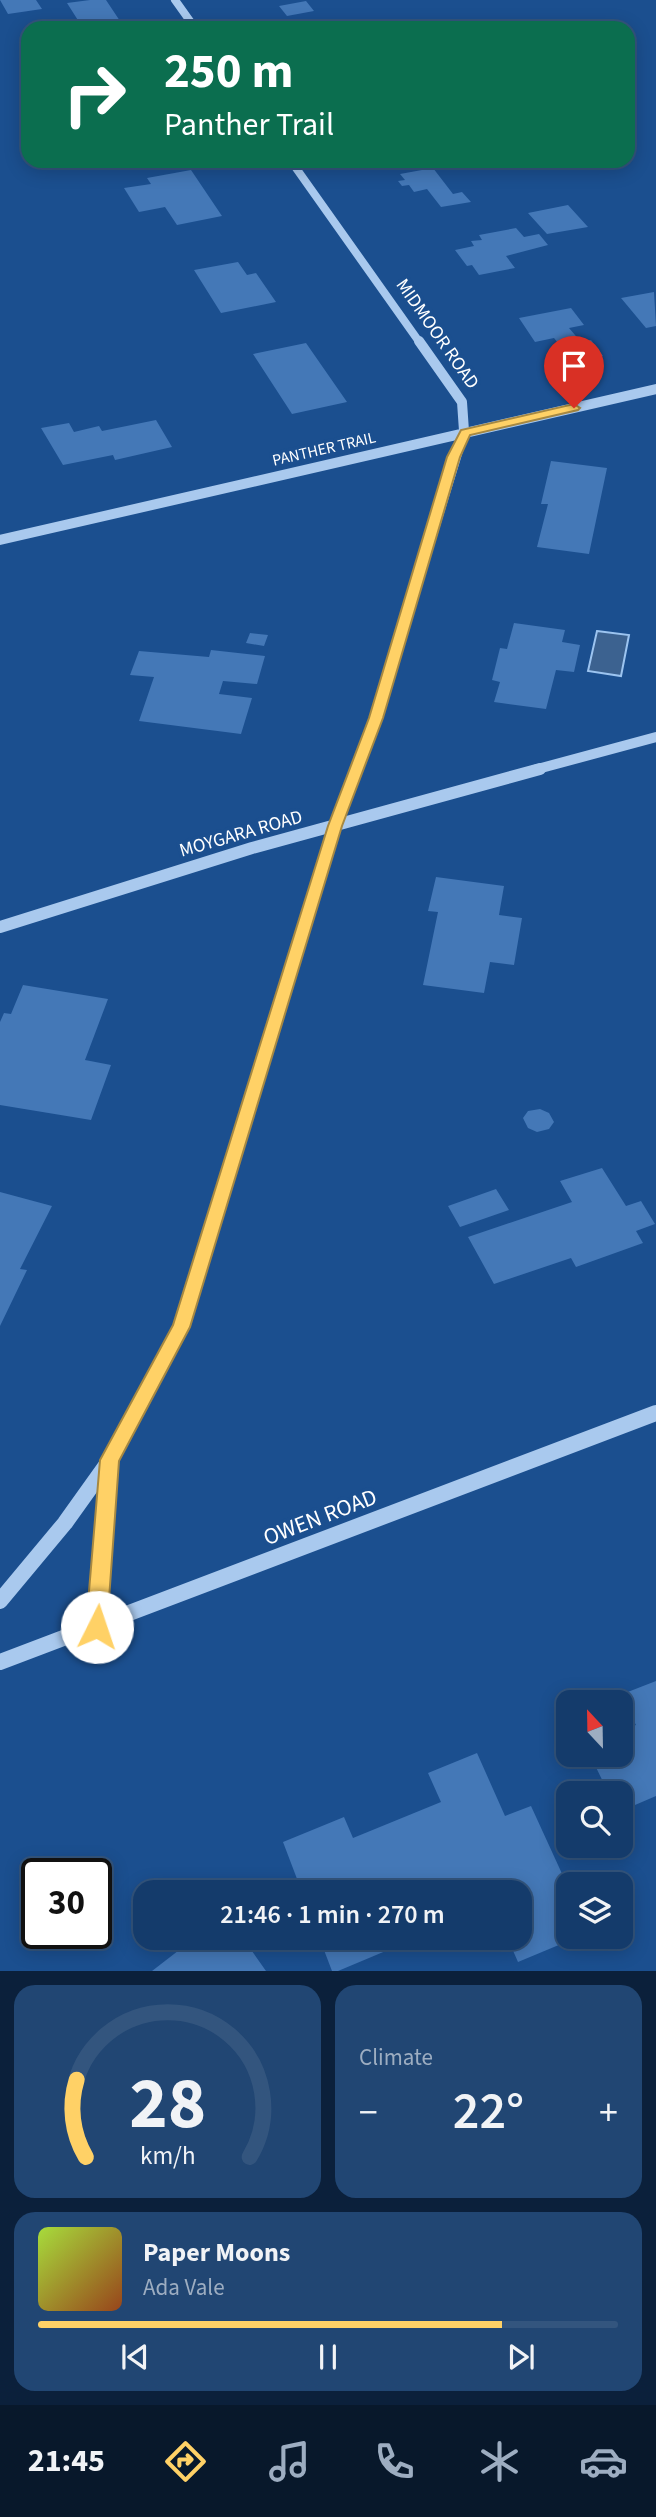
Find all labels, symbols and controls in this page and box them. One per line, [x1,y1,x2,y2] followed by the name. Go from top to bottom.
[164,37,293,107] text: 250 m
[49,49,140,140] icon: right
[164,102,334,148] text: Panther Trail
[389,273,485,395] street label: MIDMOOR ROAD
[544,336,604,408] pin
[555,347,593,385] icon: arrive
[270,426,378,472] street label: PANTHER TRAIL
[176,804,306,864] street label: MOYGARA ROAD
[258,1480,382,1554] street label: OWEN ROAD
[60,1590,134,1664] position arrow
[556,1690,634,1768] north arrow
[556,1690,633,1949] map controls
[556,1781,633,1858] button: search
[21,1858,112,1949] speed limit sign: 30
[556,1872,633,1949] button: layers
[220,1896,445,1933] text: 21:46 · 1 min · 270 m
[359,2041,433,2074] text: Climate
[129,2053,206,2157] text: 28
[453,2075,524,2149] text: 22°
[359,2086,378,2140] text: −
[599,2086,618,2140] text: +
[140,2138,195,2174] text: km/h
[143,2234,290,2271] text: Paper Moons
[143,2271,225,2304] text: Ada Vale
[116,2338,154,2376] icon: previous
[309,2338,347,2376] icon: pause
[502,2338,540,2376] icon: next
[161,2437,210,2486] icon: directions
[265,2437,314,2486] icon: music
[370,2437,419,2486] icon: phone
[475,2437,524,2486] icon: climate
[579,2437,628,2486] icon: car
[28,2438,105,2484] text: 21:45

